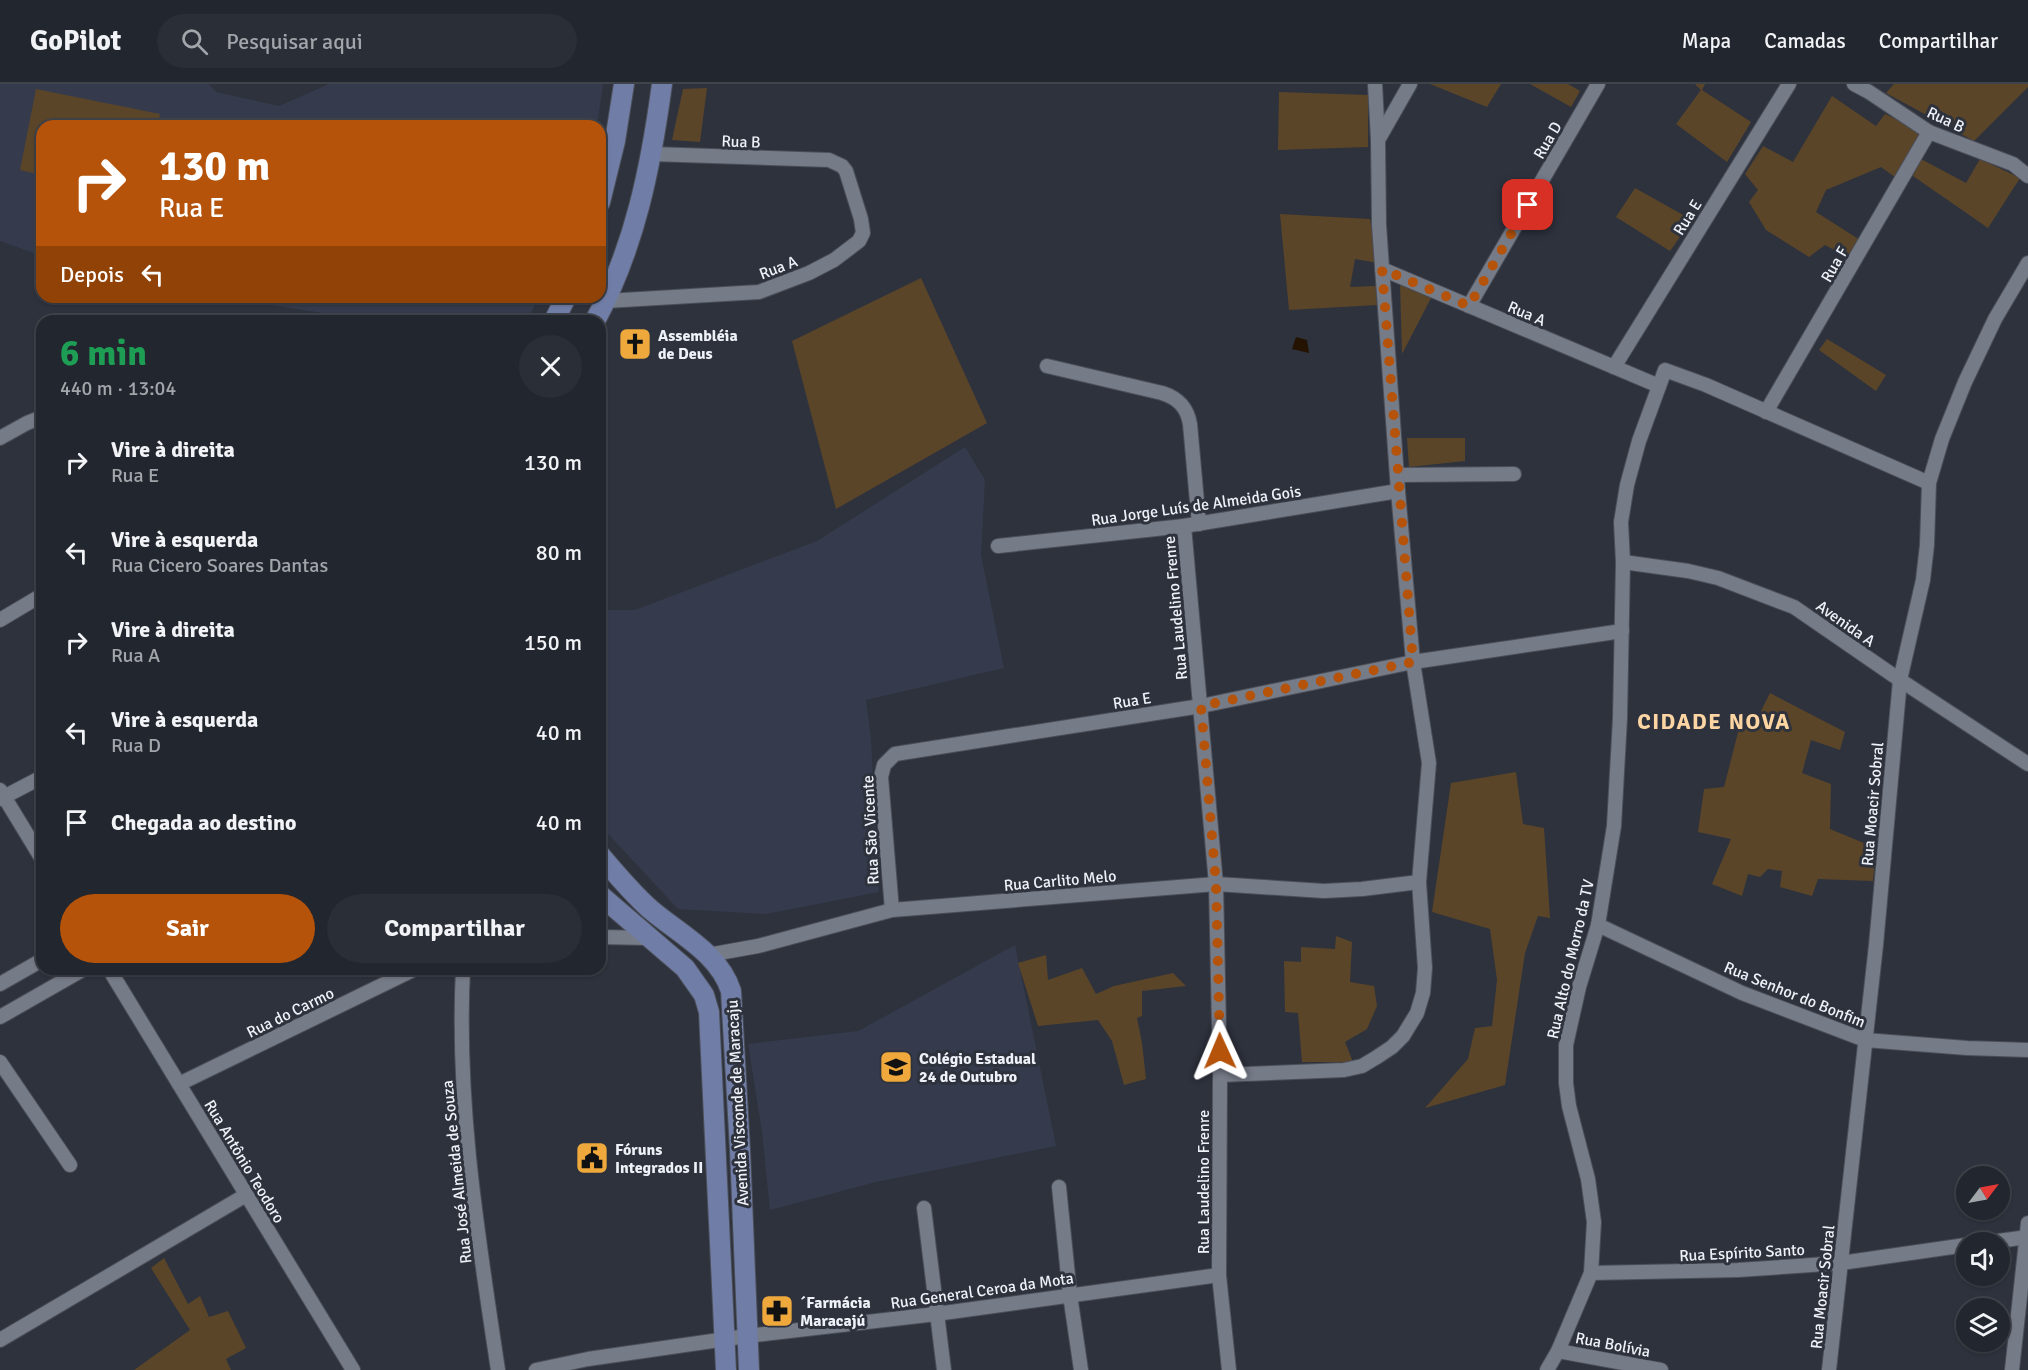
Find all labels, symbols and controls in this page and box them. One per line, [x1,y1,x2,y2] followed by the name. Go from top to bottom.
[157,14,577,68] search box
[30,24,121,58] text: GoPilot
[178,25,211,58] icon: search
[226,28,363,55] text: Pesquisar aqui
[1682,28,1731,54] text: Mapa
[1764,28,1846,54] text: Camadas
[1879,28,1998,54] text: Compartilhar
[1924,103,1968,137] street label: Rua B
[1529,118,1567,163] street label: Rua D
[721,131,761,153] street label: Rua B
[159,141,270,192] text: 130 m
[60,144,138,222] icon: right
[1502,179,1553,230] pin
[1511,188,1544,221] icon: arrive
[159,192,224,225] text: Rua E
[1669,196,1707,239] street label: Rua E
[1817,243,1853,286] street label: Rua F
[756,251,801,284] street label: Rua A
[136,258,169,291] icon: left
[60,261,124,288] text: Depois
[1505,297,1549,331] street label: Rua A
[617,326,653,362] church icon: Assembléia de Deus
[658,326,738,364] place label: Assembléia de Deus
[60,331,147,376] text: 6 min
[519,335,582,398] button: close
[60,376,176,401] text: 440 m · 13:04
[111,436,235,463] text: Vire à direita
[60,446,93,479] icon: right
[524,449,582,476] text: 130 m
[111,463,159,488] text: Rua E
[1090,481,1302,531] street label: Rua Jorge Luís de Almeida Gois
[111,526,258,553] text: Vire à esquerda
[1160,535,1192,681] street label: Rua Laudelino Frenre
[60,536,93,569] icon: left
[536,539,582,566] text: 80 m
[111,553,328,578] text: Rua Cicero Soares Dantas
[1812,596,1879,652] street label: Avenida A
[111,616,235,643] text: Vire à direita
[60,626,93,659] icon: right
[524,629,582,656] text: 150 m
[111,643,160,668] text: Rua A
[1111,688,1153,714] street label: Rua E
[111,706,258,733] text: Vire à esquerda
[1637,708,1791,735] district label: CIDADE NOVA
[60,716,93,749] icon: left
[536,719,582,746] text: 40 m
[111,733,161,758] text: Rua D
[1858,741,1888,867] street label: Rua Moacir Sobral
[858,775,884,885] street label: Rua São Vicente
[60,806,93,839] icon: arrive
[111,809,297,836] text: Chegada ao destino
[536,809,582,836] text: 40 m
[1003,866,1117,896] street label: Rua Carlito Melo
[1543,878,1599,1041] street label: Rua Alto do Morro da TV
[60,894,315,963] button: Sair
[327,894,582,963] button: Compartilhar
[1721,957,1868,1032] street label: Rua Senhor do Bonfim
[244,983,337,1043] street label: Rua do Carmo
[723,999,753,1207] street label: Avenida Visconde de Maracaju
[1188,1019,1252,1083] position arrow
[878,1049,914,1085] school or university icon: Colégio Estadual 24 de Outubro
[919,1049,1036,1087] place label: Colégio Estadual 24 de Outubro
[437,1079,477,1265] street label: Rua José Almeida de Souza
[199,1096,289,1227] street label: Rua Antônio Teodoro
[1194,1110,1214,1254] street label: Rua Laudelino Frenre
[574,1140,610,1176] public building icon: Fóruns Integrados II
[615,1140,703,1178] place label: Fóruns Integrados II
[1956,1166,2010,1220] north arrow
[1956,1166,2010,1352] map controls
[1807,1224,1839,1350] street label: Rua Moacir Sobral
[1956,1232,2010,1286] button: sound
[1679,1240,1805,1266] street label: Rua Espírito Santo
[889,1268,1075,1314] street label: Rua General Ceroa da Mota
[759,1293,795,1329] pharmacy icon: ´Farmácia Maracajú
[800,1293,871,1331] place label: ´Farmácia Maracajú
[1956,1298,2010,1352] button: layers
[1574,1328,1652,1362] street label: Rua Bolívia

